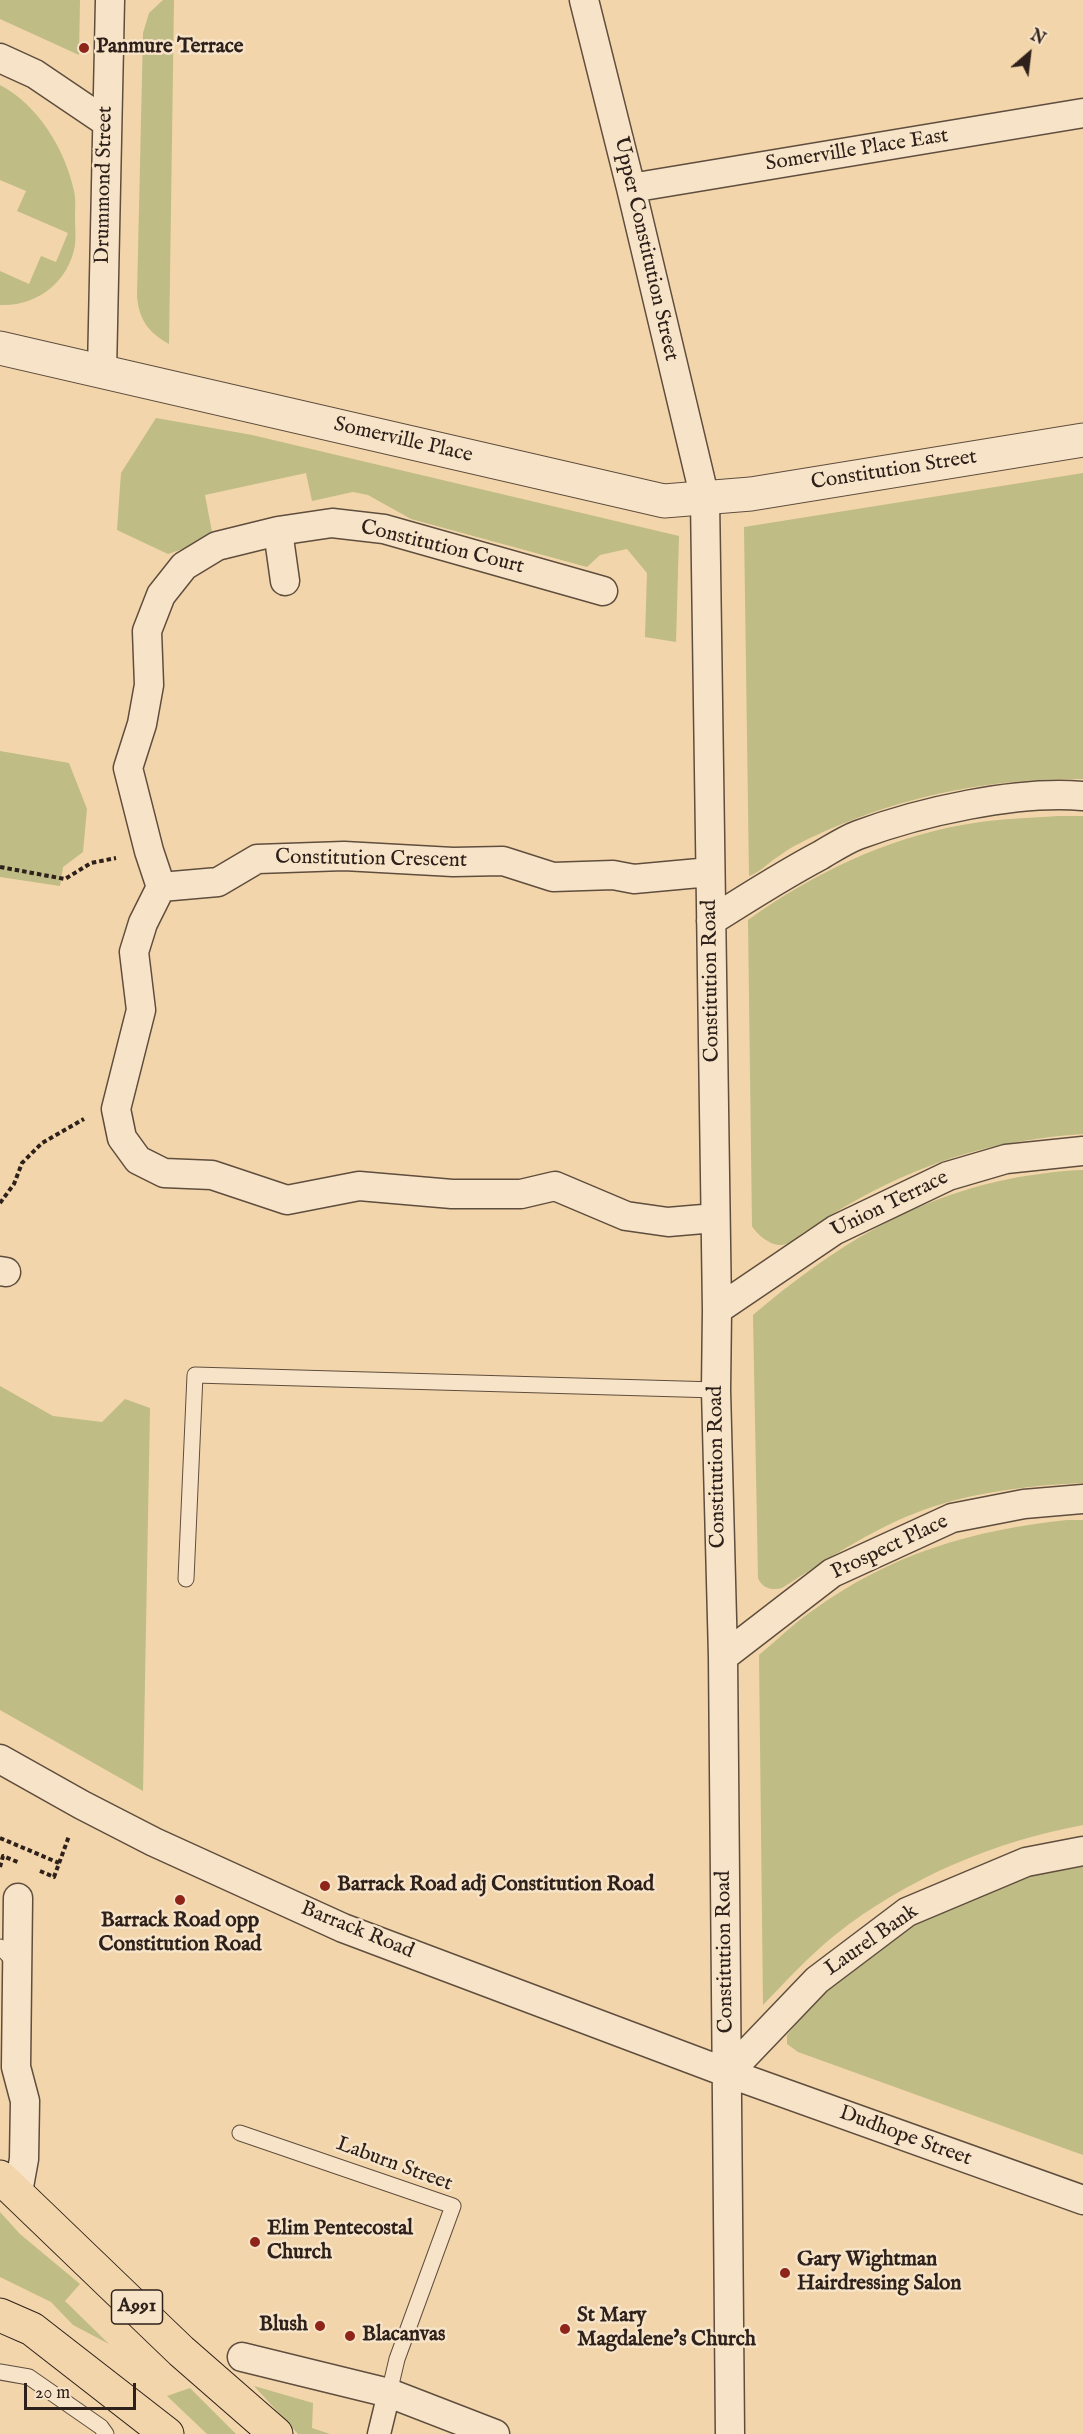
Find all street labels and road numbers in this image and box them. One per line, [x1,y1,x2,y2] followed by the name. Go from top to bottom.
[91,106,119,264] street label: Drummond Street
[764,124,950,178] street label: Somerville Place East
[607,134,683,364] street label: Upper Constitution Street
[331,413,475,469] street label: Somerville Place
[809,445,979,497] street label: Constitution Street
[358,516,526,580] street label: Constitution Court
[275,846,467,874] street label: Constitution Crescent
[698,899,726,1063] street label: Constitution Road
[827,1166,953,1244] street label: Union Terrace
[704,1385,732,1549] street label: Constitution Road
[828,1510,952,1586] street label: Prospect Place
[712,1870,740,2034] street label: Constitution Road
[297,1897,417,1965] street label: Barrack Road
[821,1900,923,1982] street label: Laurel Bank
[835,2101,975,2173] street label: Dudhope Street
[333,2132,455,2198] street label: Laburn Street
[112,2290,162,2324] road number: A991

